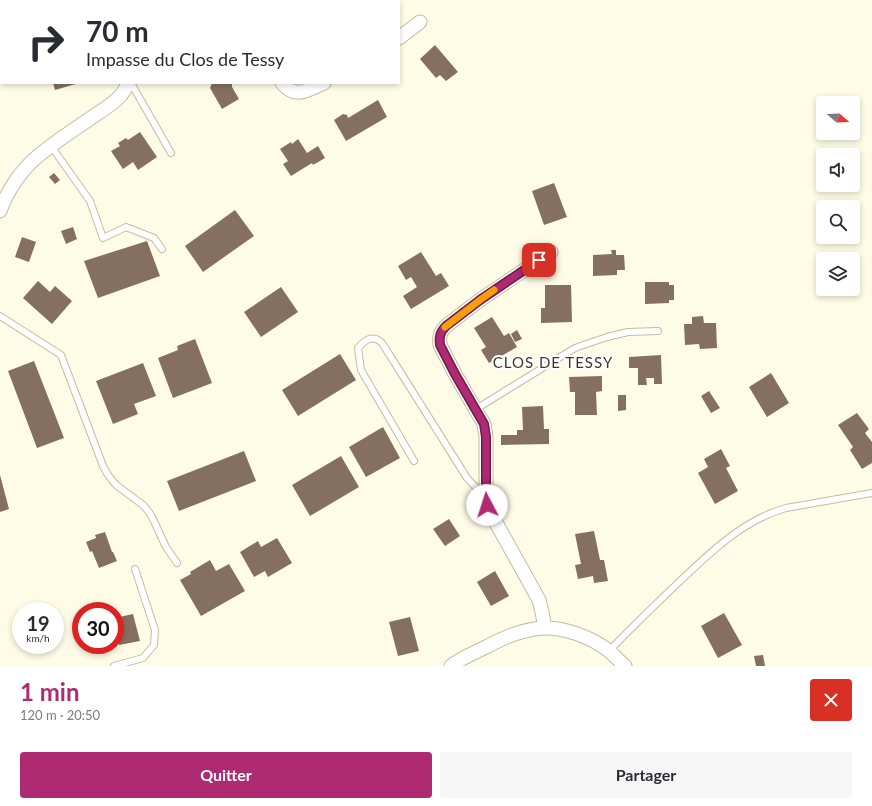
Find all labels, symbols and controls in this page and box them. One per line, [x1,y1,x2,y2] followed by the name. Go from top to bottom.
[86,14,149,48] text: 70 m
[20,16,72,68] icon: right
[86,48,284,70] text: Impasse du Clos de Tessy
[816,96,860,140] north arrow
[816,96,860,296] map controls
[816,148,860,192] button: sound
[816,200,860,244] button: search
[522,243,556,277] pin
[528,249,550,271] icon: arrive
[816,252,860,296] button: layers
[493,353,613,371] district label: CLOS DE TESSY
[466,484,508,526] position arrow
[72,602,124,654] speed limit sign: 30
[26,611,50,635] text: 19
[26,632,50,644] text: km/h
[20,677,80,706] text: 1 min
[810,679,852,721] button: close
[20,707,100,723] text: 120 m · 20:50
[20,752,432,798] button: Quitter
[440,752,852,798] button: Partager

